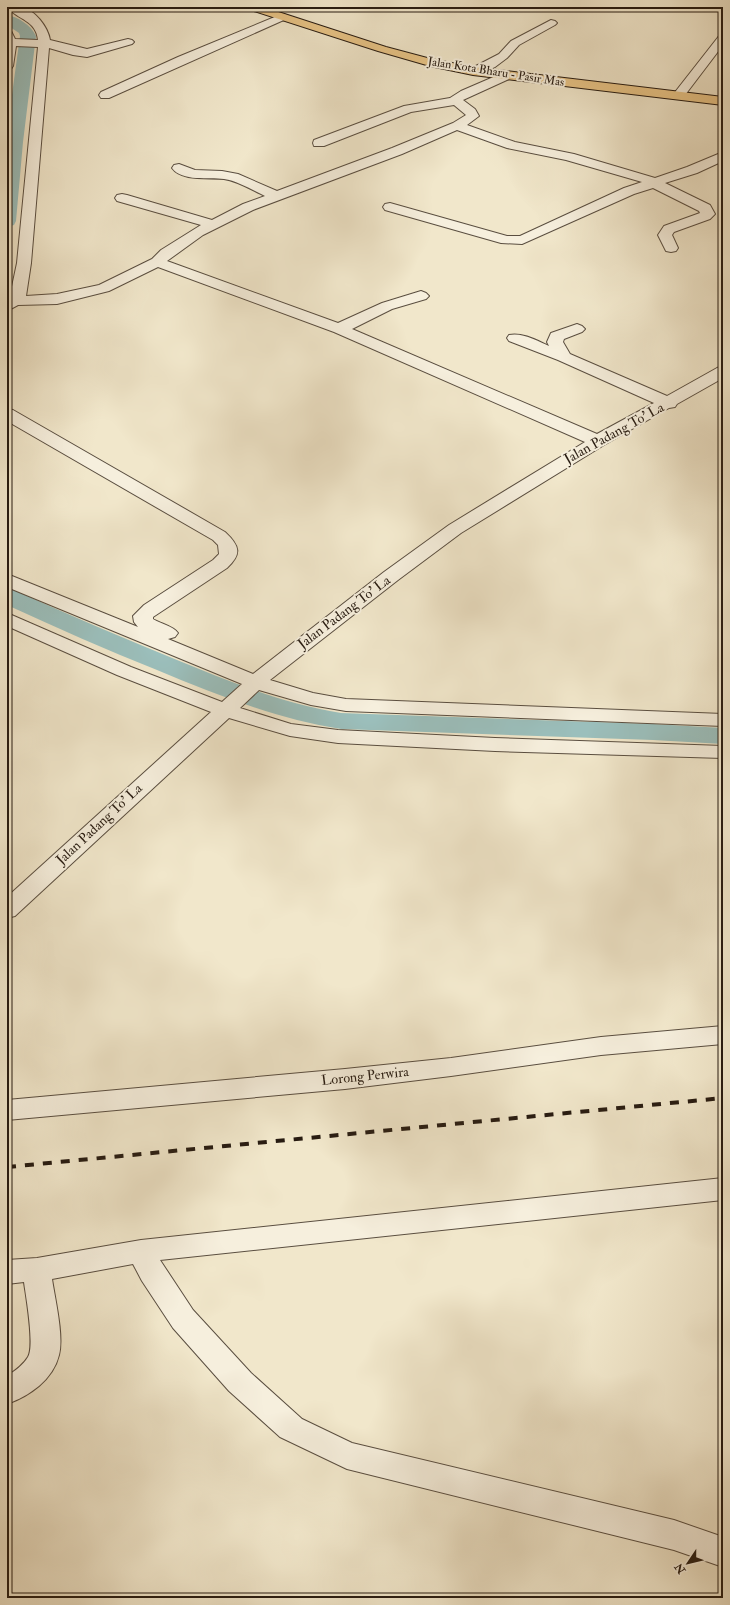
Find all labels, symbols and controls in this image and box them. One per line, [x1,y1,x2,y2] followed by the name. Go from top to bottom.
[426,54,565,90] street label: Jalan Kota Bharu - Pasir Mas
[560,398,667,468] street label: Jalan Padang To' La
[293,571,394,653] street label: Jalan Padang To' La
[52,780,146,869] street label: Jalan Padang To' La
[320,1063,410,1089] street label: Lorong Perwira
[668,1543,708,1583] north arrow
[671,1560,689,1577] text: N

